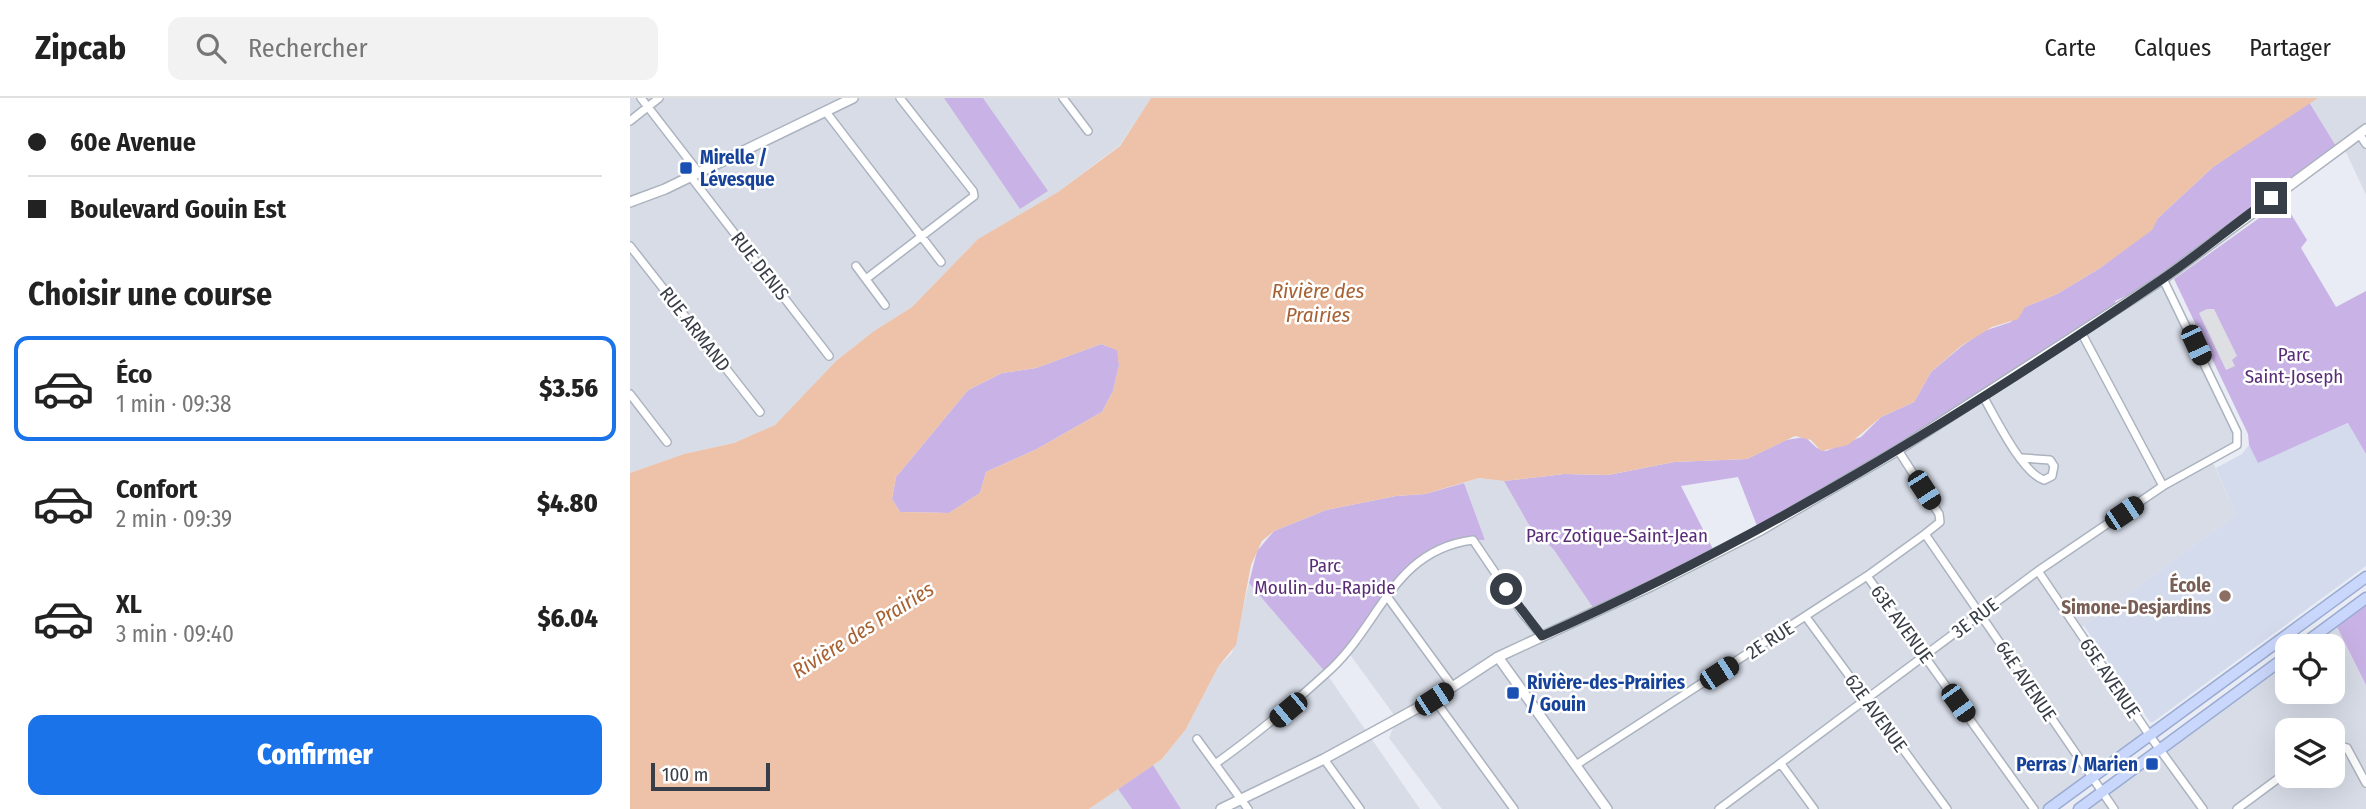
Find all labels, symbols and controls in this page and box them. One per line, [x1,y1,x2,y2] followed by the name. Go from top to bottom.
[168,17,658,80] search box
[35,28,126,68] text: Zipcab
[192,29,230,67] icon: search
[248,33,368,64] text: Rechercher
[2045,34,2096,62] text: Carte
[2134,34,2211,62] text: Calques
[2249,34,2331,62] text: Partager
[70,127,196,158] text: 60e Avenue
[700,146,775,191] place label: Mirelle / Lévesque
[678,160,694,176] marker: Mirelle / Lévesque
[2255,182,2287,214] route end
[70,194,286,225] text: Boulevard Gouin Est
[726,227,794,305] street label: RUE DENIS
[28,275,272,313] text: Choisir une course
[1272,278,1364,328] water label: Rivière des Prairies
[655,282,735,376] street label: RUE ARMAND
[2178,322,2215,368] car
[2245,343,2343,388] park label: Parc Saint-Joseph
[32,357,95,420] icon: car
[116,359,153,390] text: Éco
[539,373,598,404] text: $3.56
[116,390,232,418] text: 1 min · 09:38
[1904,467,1945,513] car
[32,472,95,535] icon: car
[116,474,197,505] text: Confort
[537,488,598,519] text: $4.80
[2101,493,2148,533] car
[116,505,232,533] text: 2 min · 09:39
[1526,524,1708,547] park label: Parc Zotique-Saint-Jean
[1254,554,1396,599] park label: Parc Moulin-du-Rapide
[2061,572,2212,619] place label: École Simone-Desjardins
[1490,573,1522,605] route start
[787,576,939,684] water label: Rivière des Prairies
[1866,580,1938,668] street label: 63E AVENUE
[32,587,95,650] icon: car
[2217,588,2233,604] marker: École Simone-Desjardins
[116,589,142,620] text: XL
[1947,593,2003,643] street label: 3E RUE
[537,603,598,634] text: $6.04
[1742,616,1798,664] street label: 2E RUE
[116,620,234,648] text: 3 min · 09:40
[2075,634,2145,722] street label: 65E AVENUE
[2275,634,2345,788] map controls
[2275,634,2345,704] button: locate
[1991,636,2061,726] street label: 64E AVENUE
[1696,653,1743,693] car
[1840,669,1912,757] street label: 62E AVENUE
[1527,671,1686,716] place label: Rivière-des-Prairies / Gouin
[1411,679,1458,719] car
[1938,680,1979,726] car
[1505,685,1521,701] marker: Rivière-des-Prairies / Gouin
[1266,688,1311,732] car
[28,715,602,795] button: Confirmer
[2275,718,2345,788] button: layers
[2016,753,2138,776] place label: Perras / Marien
[2144,756,2160,772] marker: Perras / Marien
[651,760,770,792] scale bar
[662,763,708,786] text: 100 m

